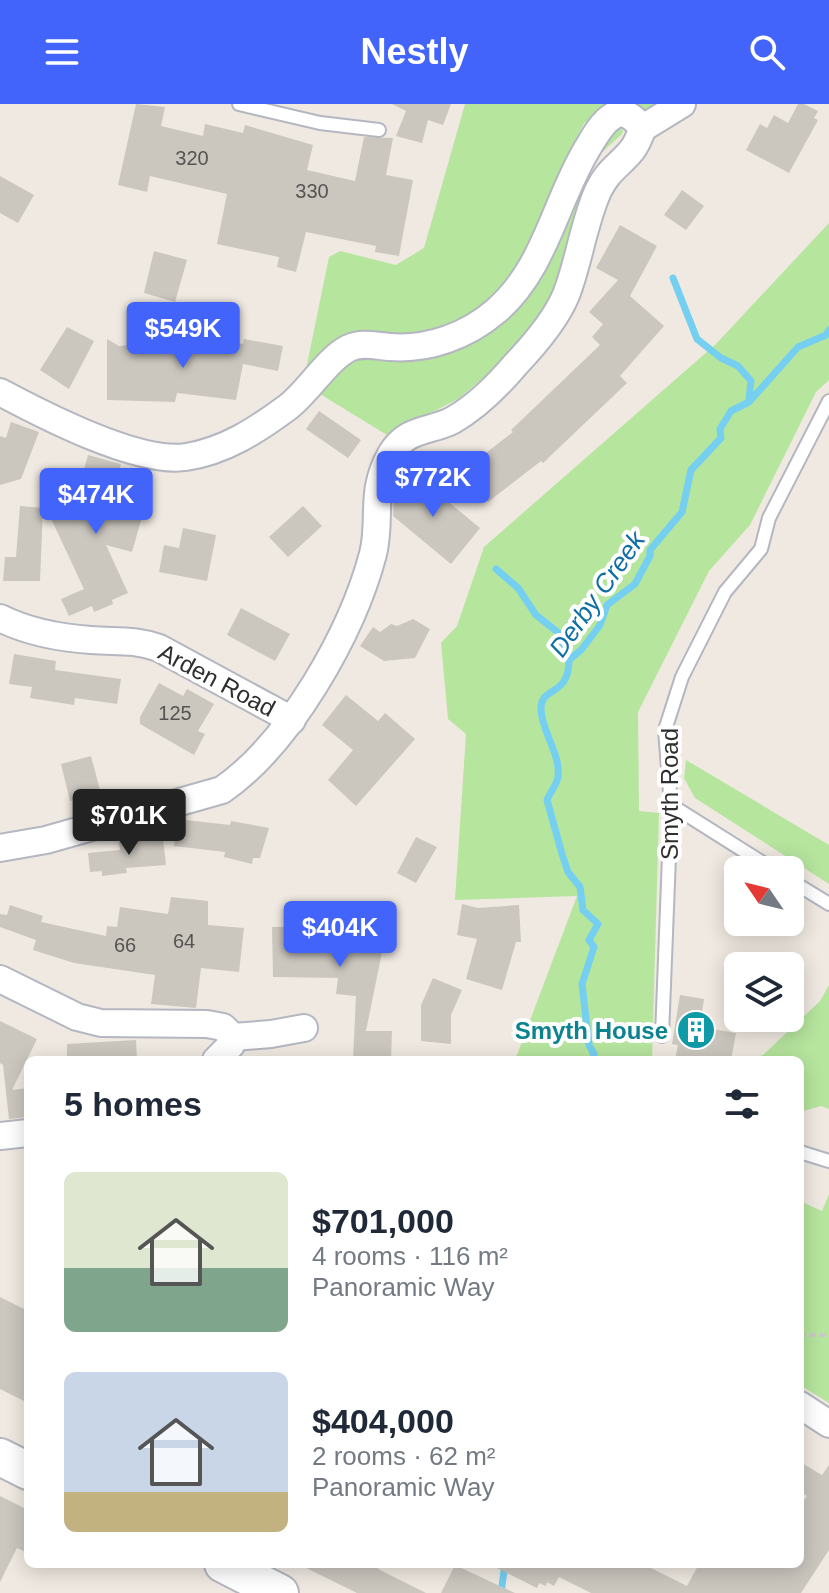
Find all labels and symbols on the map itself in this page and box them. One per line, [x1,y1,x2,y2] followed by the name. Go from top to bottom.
[175,147,209,169] house number: 320
[295,180,329,202] house number: 330
[127,302,239,370] pin: $549K
[377,451,489,519] pin: $772K
[40,468,152,536] pin: $474K
[543,524,652,662] water label: Derby Creek
[154,638,280,722] street label: Arden Road
[158,702,192,724] house number: 125
[656,728,683,860] street label: Smyth Road
[73,789,185,857] pin: $701K
[724,856,804,936] north arrow
[284,901,396,969] pin: $404K
[173,930,195,952] house number: 64
[114,934,136,956] house number: 66
[675,1009,717,1051] building icon: Smyth House
[515,1017,668,1044] place label: Smyth House

